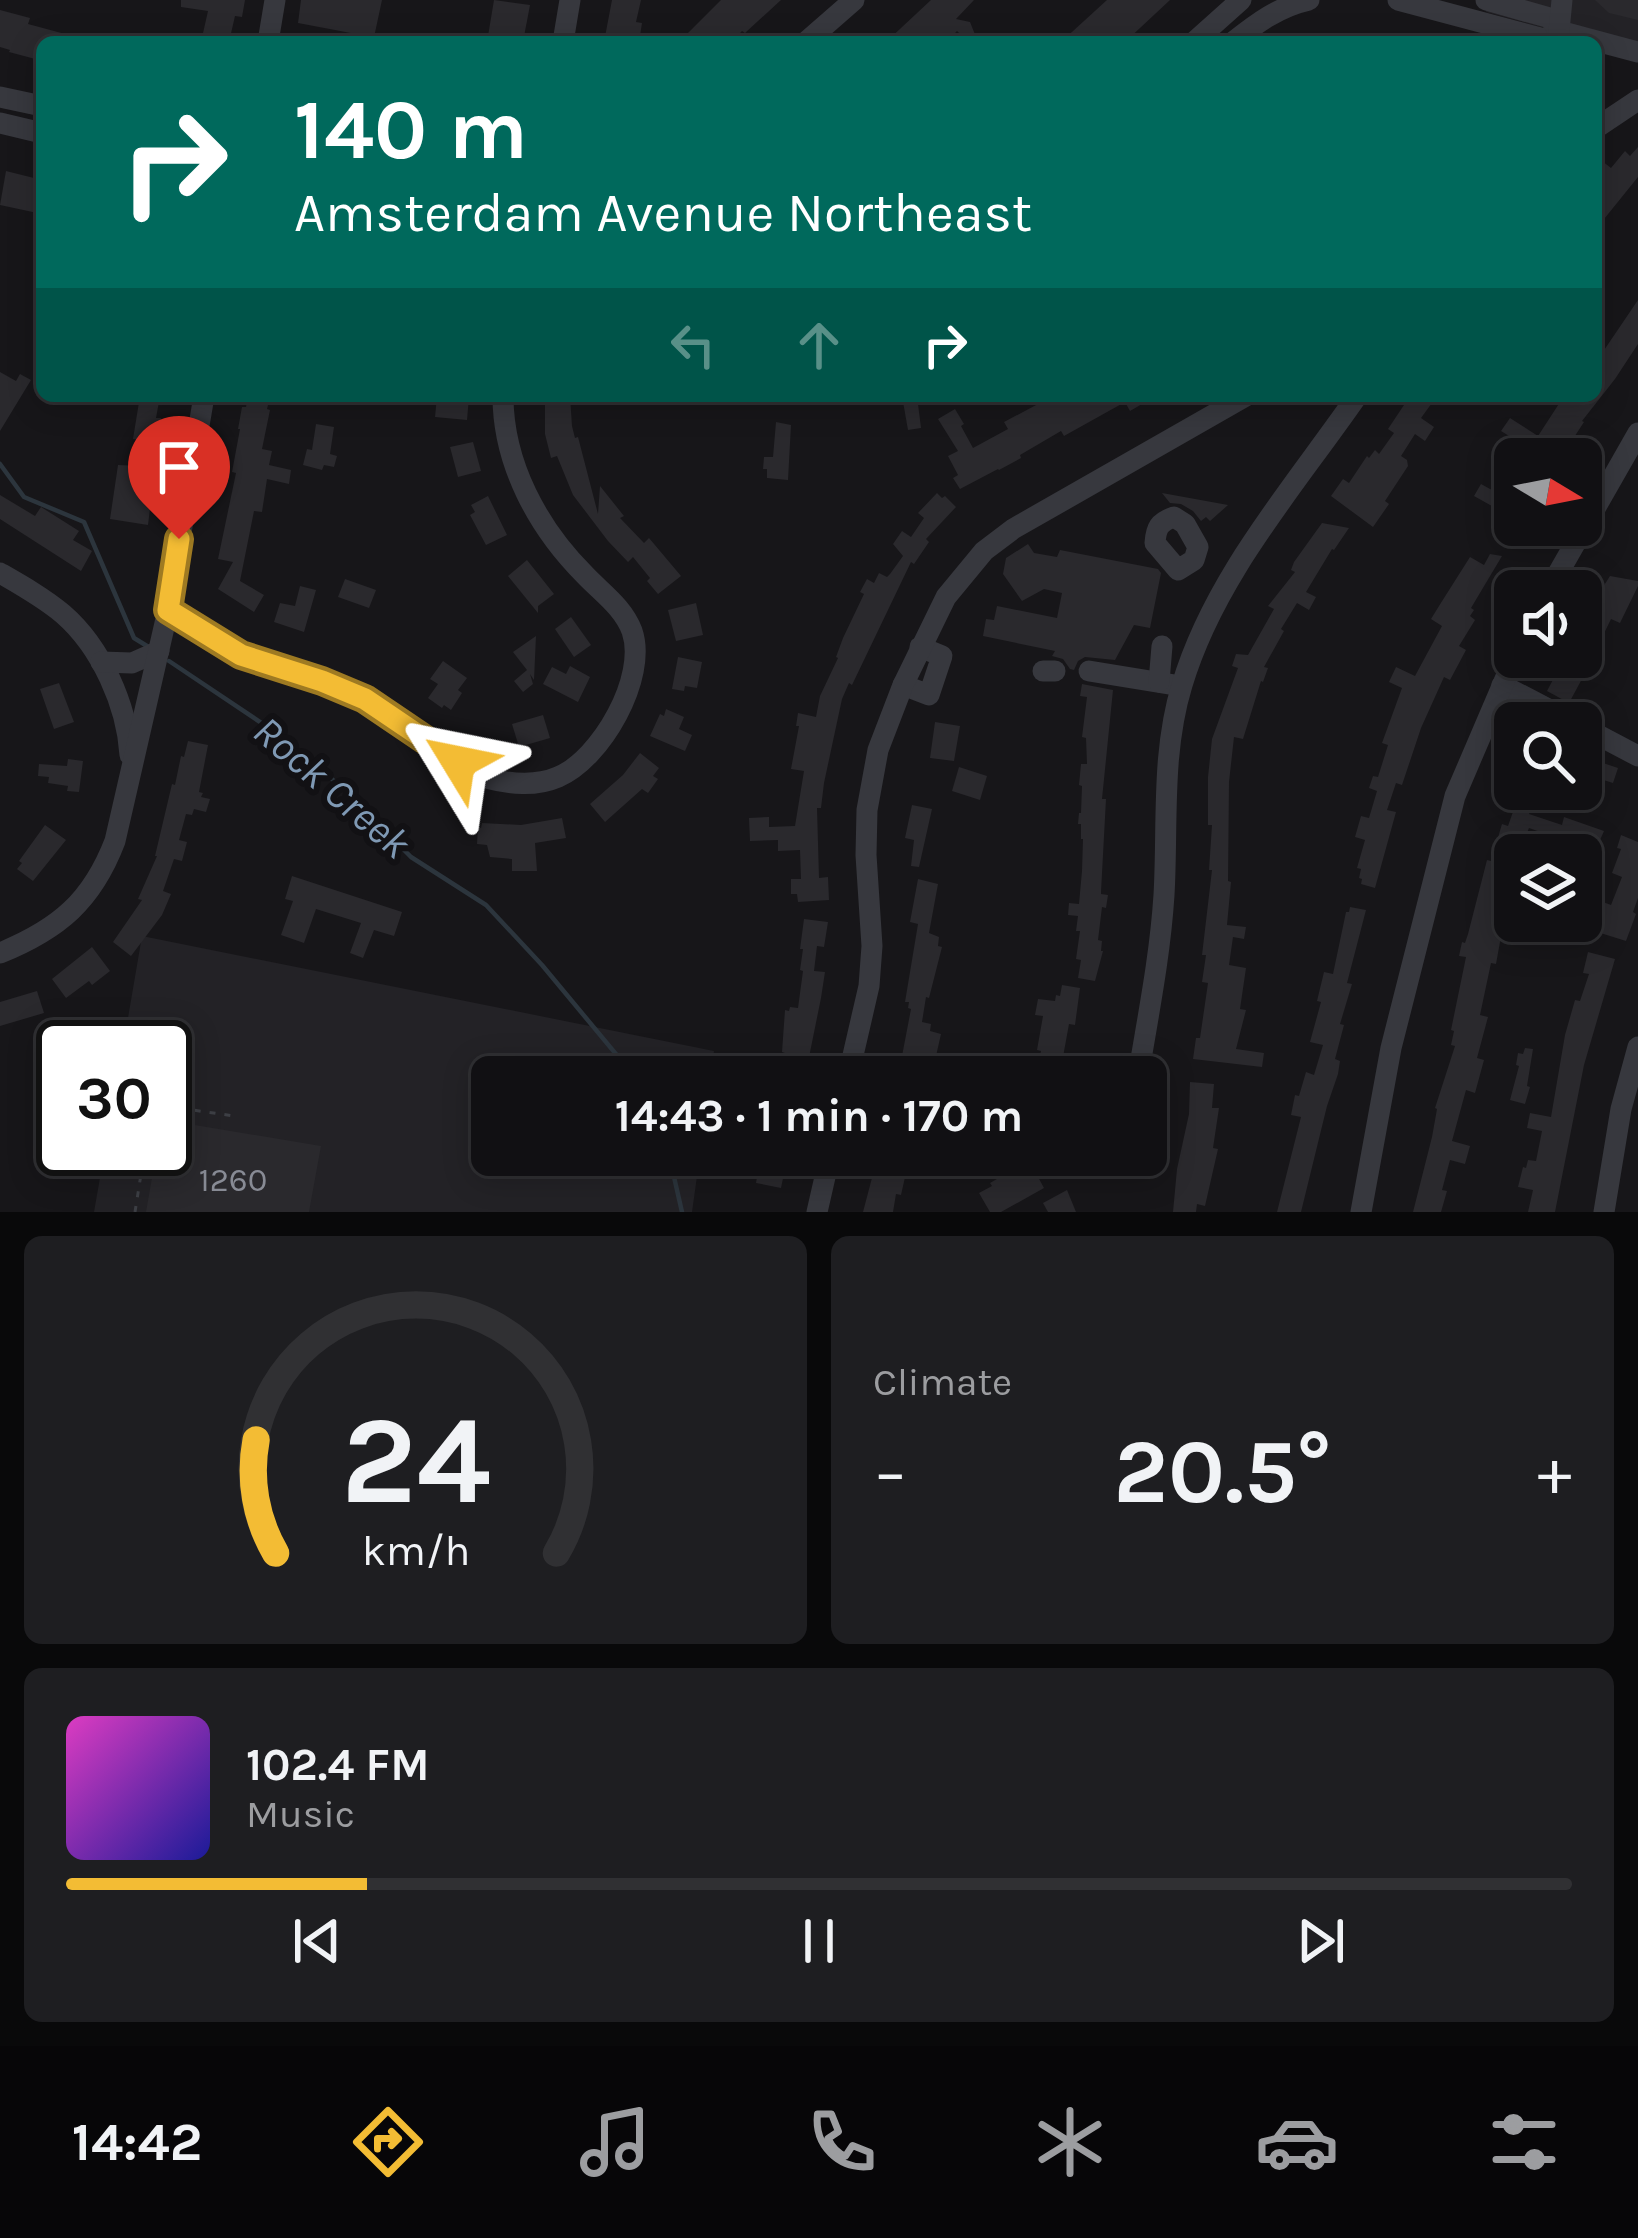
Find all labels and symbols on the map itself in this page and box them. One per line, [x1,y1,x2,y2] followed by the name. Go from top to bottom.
[128,416,230,539] pin
[1494,438,1602,546] north arrow
[395,699,521,825] position arrow
[243,705,421,869] water label: Rock Creek
[36,1020,192,1176] speed limit sign: 30
[199,1161,267,1199] house number: 1260

